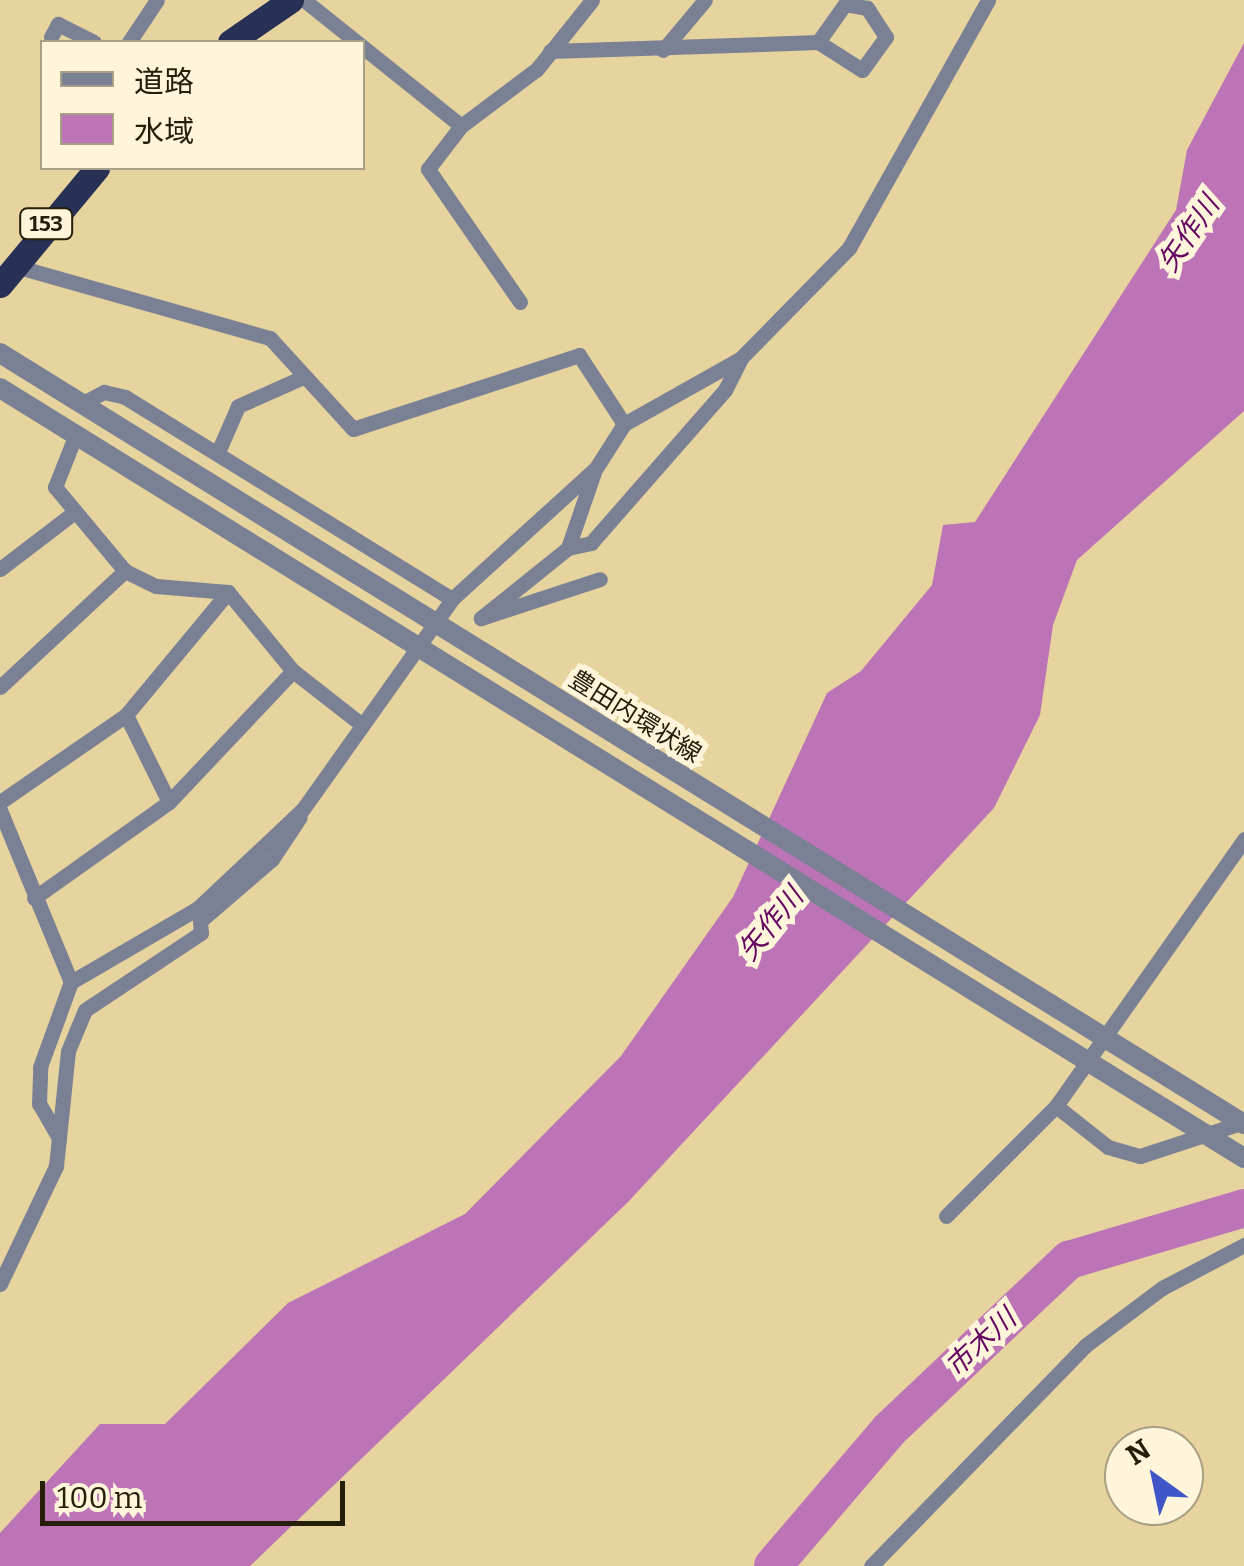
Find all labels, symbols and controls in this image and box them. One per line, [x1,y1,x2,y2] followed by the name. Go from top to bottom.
[40,40,365,170] legend
[134,64,194,100] text: 道路
[134,114,194,150] text: 水域
[1152,190,1226,278] water label: 矢作川
[18,207,74,241] road number: 153
[563,665,707,769] street label: 豊田内環状線
[732,881,810,967] water label: 矢作川
[939,1302,1023,1384] water label: 市木川
[1104,1426,1204,1526] north arrow
[1120,1432,1157,1472] text: N
[45,1461,350,1523] scale bar
[57,1480,142,1516] text: 100 m

